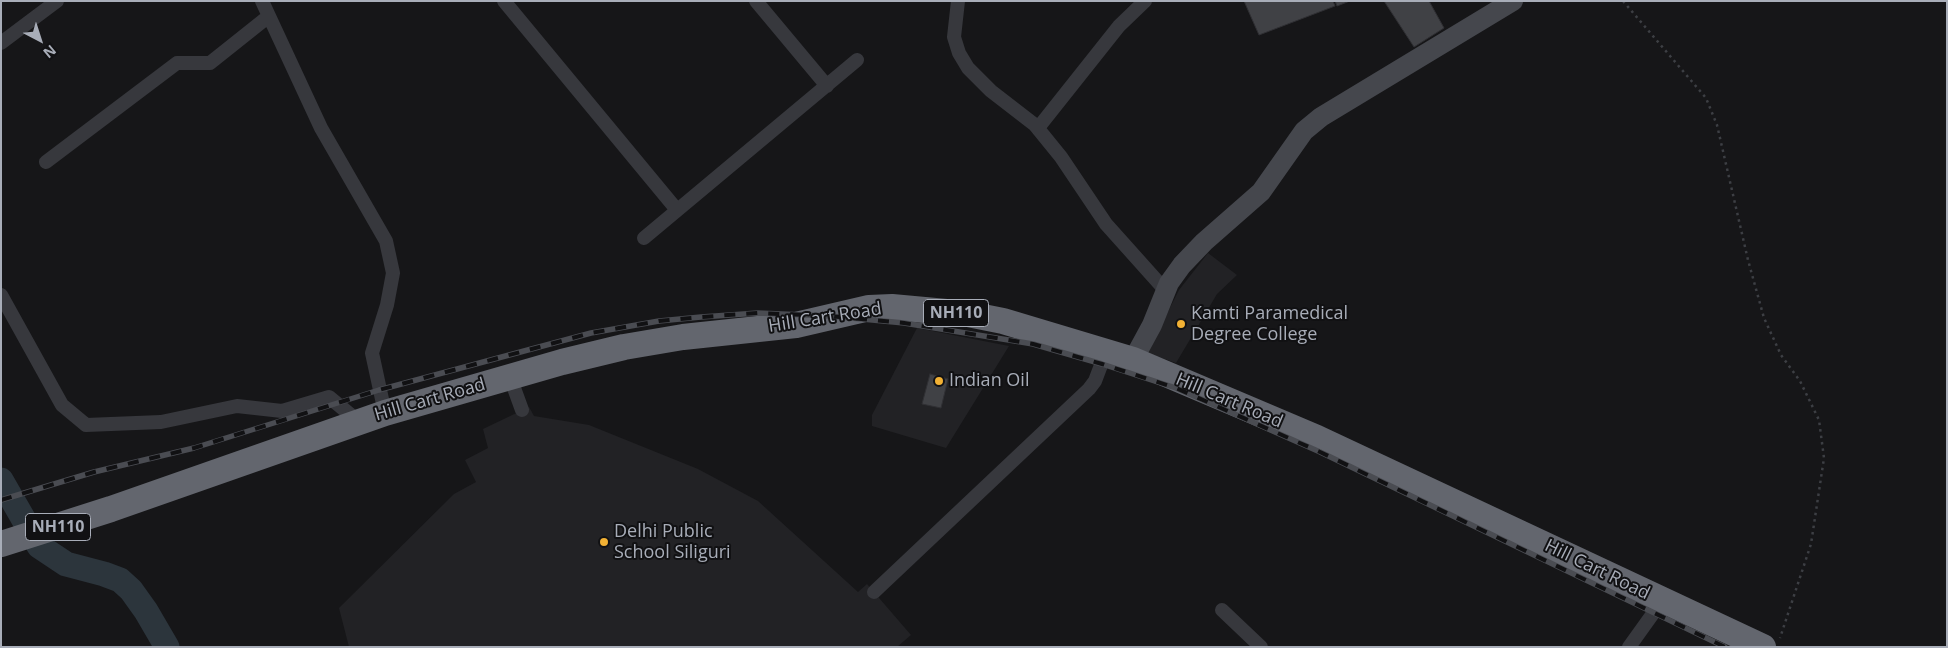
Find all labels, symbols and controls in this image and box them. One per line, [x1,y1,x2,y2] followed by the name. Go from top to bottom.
[15,15,65,65] north arrow
[39,41,60,63] text: N
[767,298,883,338] street label: Hill Cart Road
[924,300,988,326] road number: NH110
[1191,303,1348,346] place label: Kamti Paramedical Degree College
[1175,318,1187,330] marker: Kamti Paramedical Degree College
[1172,369,1286,433] street label: Hill Cart Road
[949,370,1029,392] place label: Indian Oil
[372,374,488,426] street label: Hill Cart Road
[933,375,945,387] marker: Indian Oil
[26,514,90,540] road number: NH110
[614,521,731,564] place label: Delhi Public School Siliguri
[1541,535,1653,605] street label: Hill Cart Road
[598,536,610,548] marker: Delhi Public School Siliguri

